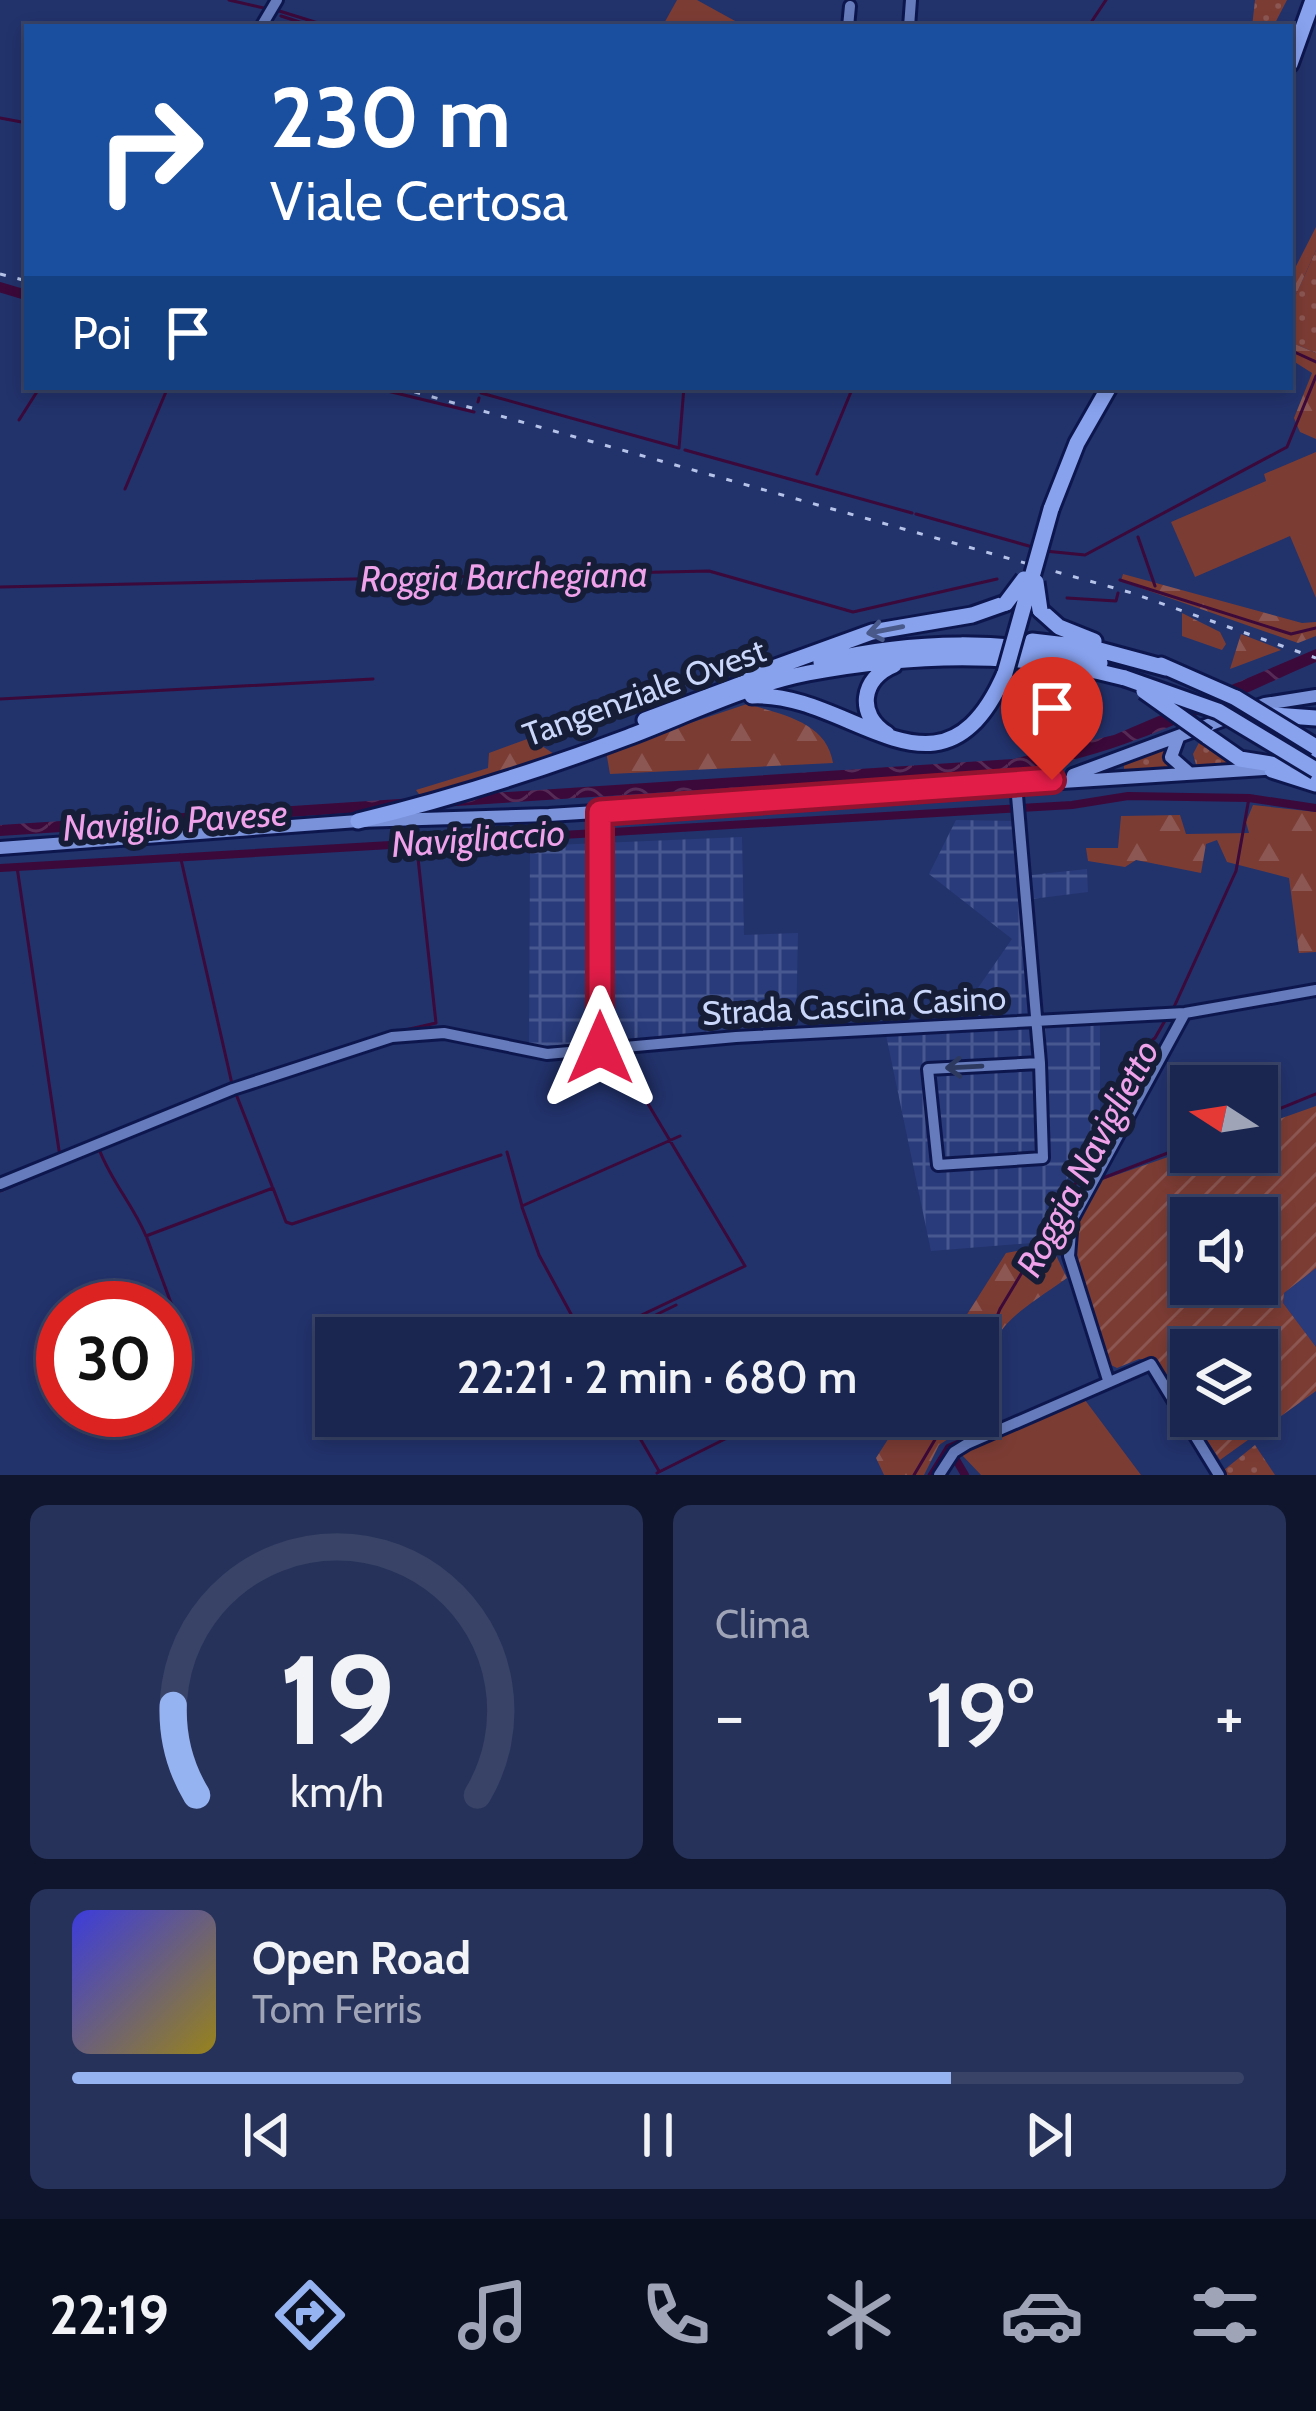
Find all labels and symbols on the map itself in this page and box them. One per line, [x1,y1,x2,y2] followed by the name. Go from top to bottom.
[360,551,648,601] water label: Roggia Barchegiana
[866,620,905,643] one-way arrow
[517,630,771,754] street label: Tangenziale Ovest
[1001,657,1103,780] pin
[61,790,289,850] water label: Naviglio Pavese
[390,810,566,866] water label: Navigliaccio
[701,977,1007,1033] street label: Strada Cascina Casino
[537,985,663,1111] position arrow
[1006,1032,1168,1284] water label: Roggia Naviglietto
[945,1056,984,1079] one-way arrow
[1170,1065,1278,1173] north arrow
[36,1281,192,1437] speed limit sign: 30

